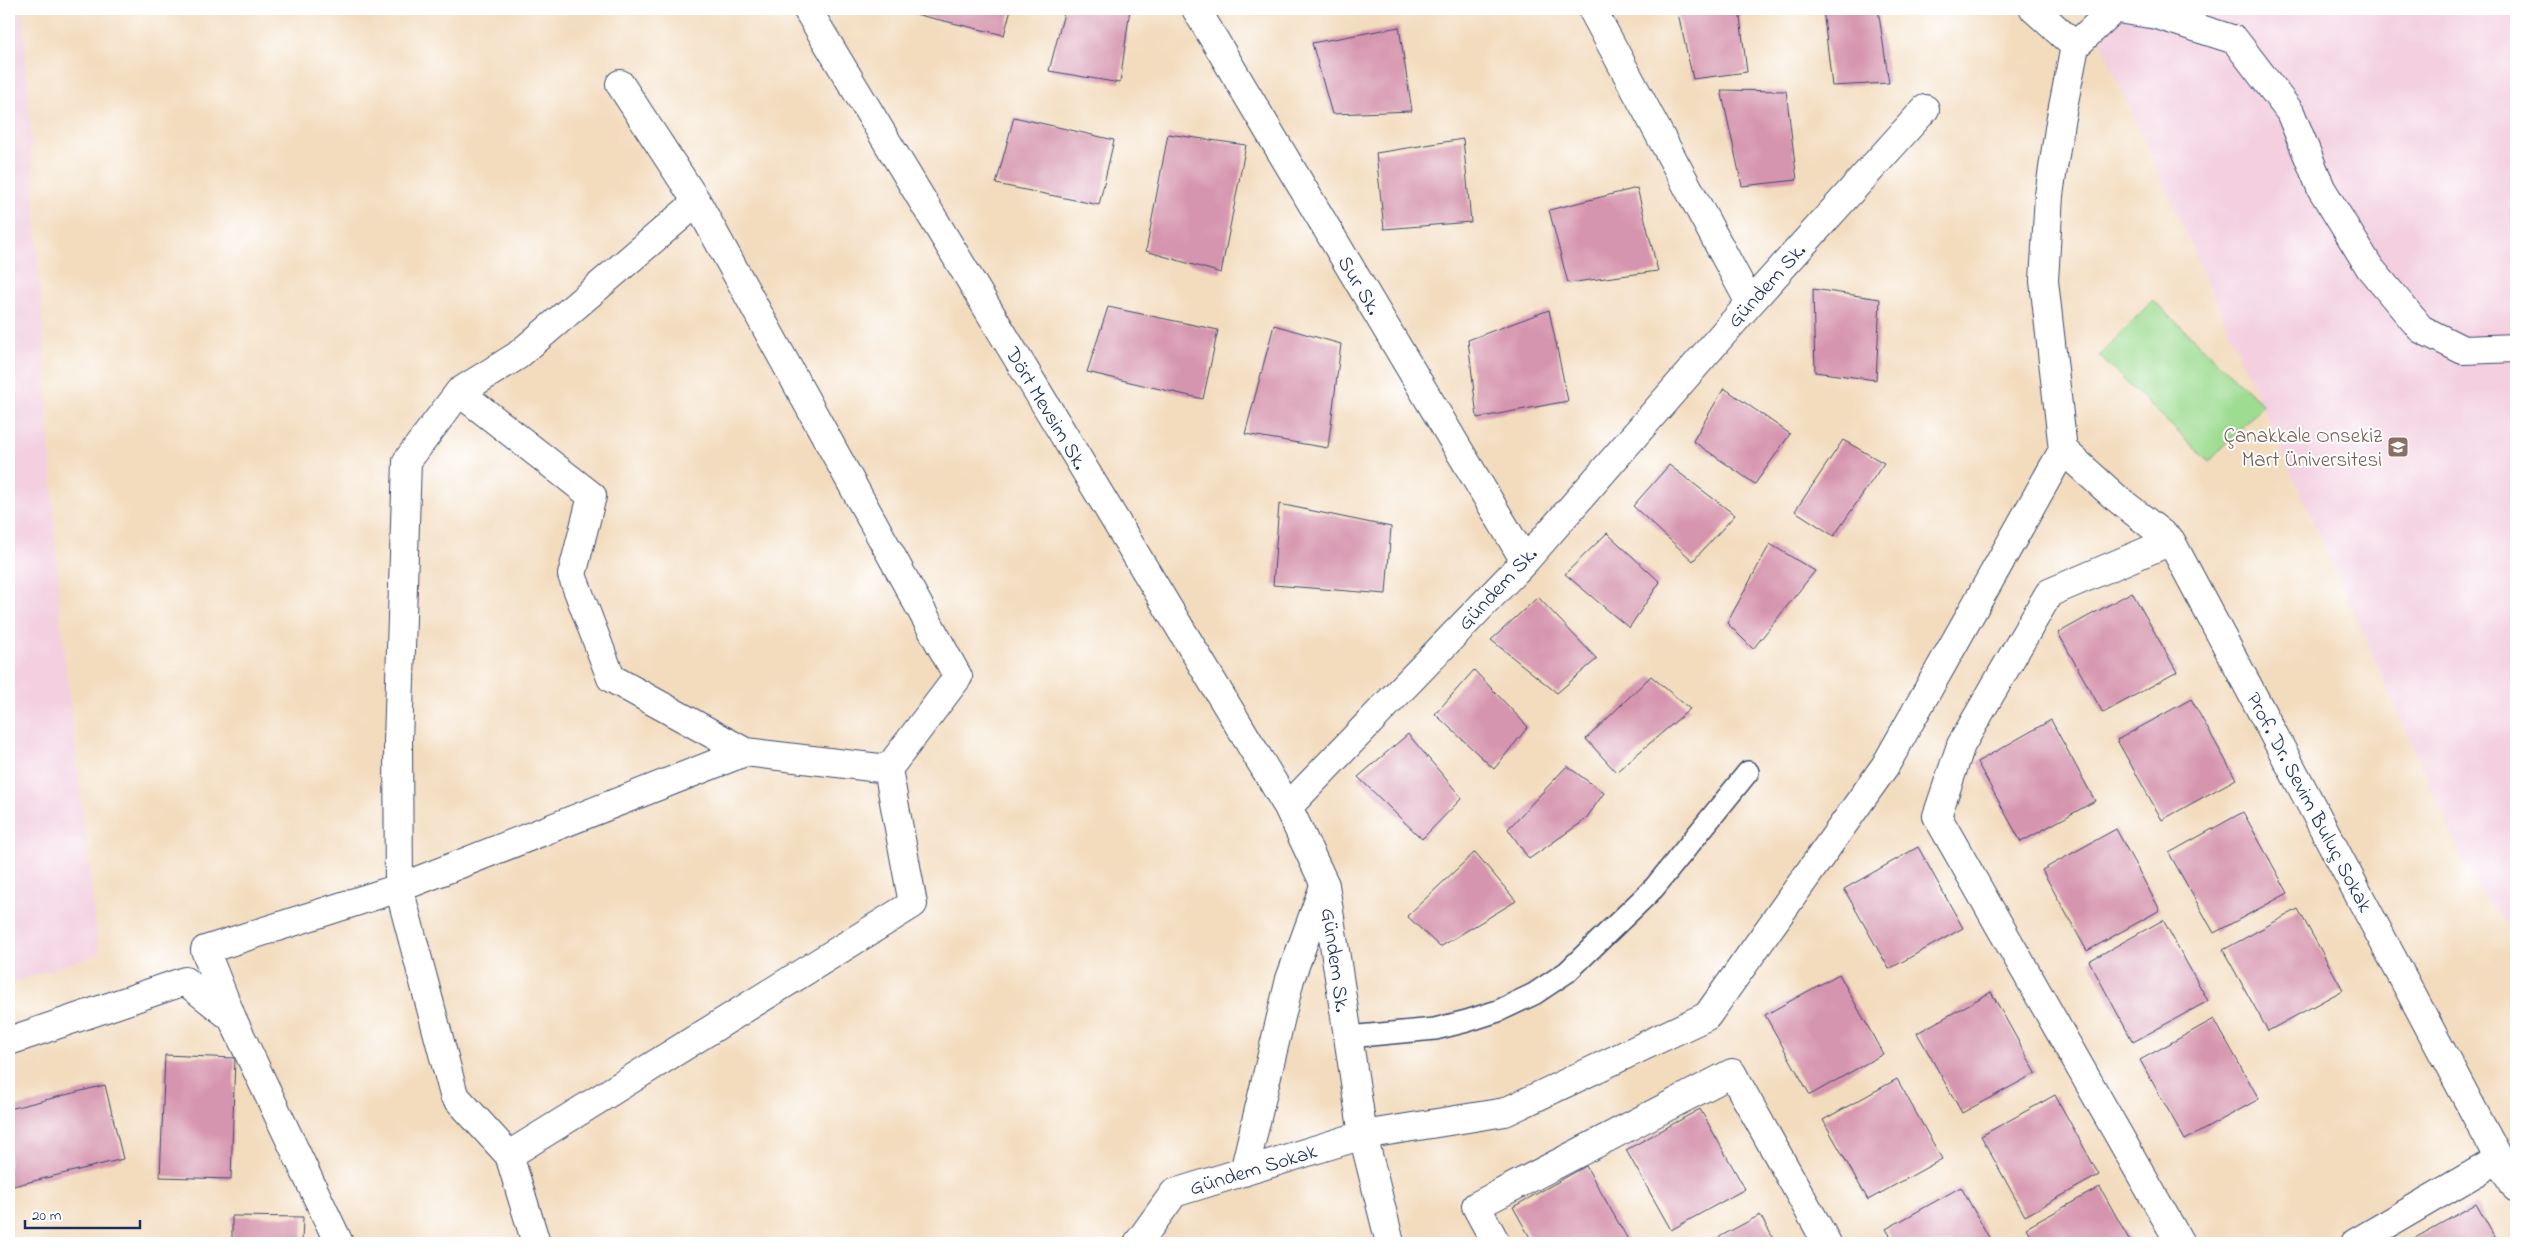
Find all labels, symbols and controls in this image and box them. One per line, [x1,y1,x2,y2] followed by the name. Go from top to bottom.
[1721,237,1814,335] street label: Gündem Sk.
[1329,251,1388,321] street label: Sur Sk.
[996,341,1094,476] street label: Dört Mevsim Sk.
[2223,422,2382,476] place label: Çanakkale Onsekiz Mart Üniversitesi
[2386,435,2410,459] school or university icon: Çanakkale Onsekiz Mart Üniversitesi
[1452,541,1545,638] street label: Gündem Sk.
[2237,688,2379,919] street label: Prof. Dr. Sevim Buluç Sokak
[1312,906,1356,1014] street label: Gündem Sk.
[1186,1137,1322,1205] street label: Gündem Sokak
[25,1197,140,1229] scale bar
[32,1205,62,1227] text: 20 m

